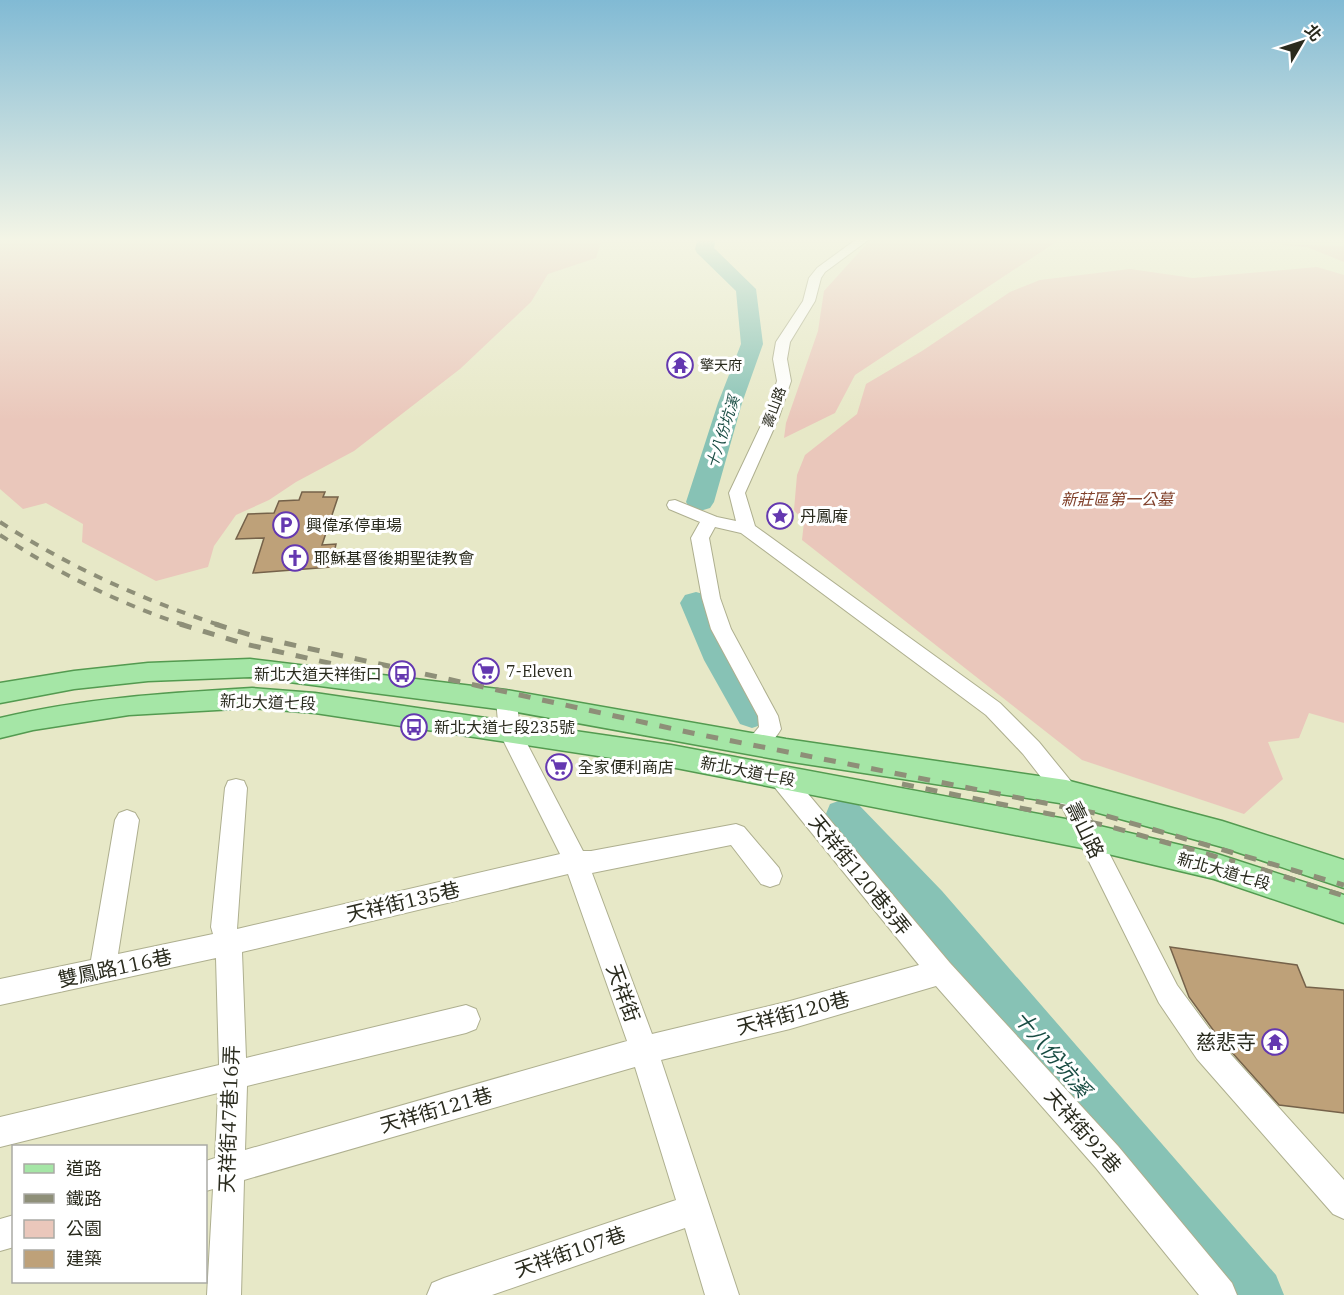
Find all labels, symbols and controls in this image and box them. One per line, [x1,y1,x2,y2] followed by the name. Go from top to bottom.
[1272,12,1332,72] north arrow
[1301,20,1326,45] text: 北
[665,350,695,380] temple icon: 擎天府
[700,356,742,374] place label: 擎天府
[758,384,790,430] street label: 壽山路
[702,391,744,470] water label: 十八份坑溪
[1061,489,1176,509] park label: 新莊區第一公墓
[765,501,795,531] place icon: 丹鳳庵
[800,506,848,526] place label: 丹鳳庵
[271,510,301,540] parking icon: 興偉承停車場
[306,515,402,535] place label: 興偉承停車場
[280,543,310,573] church icon: 耶穌基督後期聖徒教會
[314,548,474,568] place label: 耶穌基督後期聖徒教會
[471,656,501,686] supermarket icon: 7-Eleven
[387,659,417,689] bus stop icon: 新北大道天祥街口
[506,661,573,681] place label: 7-Eleven
[254,664,382,684] place label: 新北大道天祥街口
[220,690,316,714] street label: 新北大道七段
[399,712,429,742] bus stop icon: 新北大道七段235號
[434,717,575,737] place label: 新北大道七段235號
[544,752,574,782] supermarket icon: 全家便利商店
[699,752,797,790] street label: 新北大道七段
[578,757,674,777] place label: 全家便利商店
[1060,797,1111,863] street label: 壽山路
[803,809,917,941] street label: 天祥街120巷3弄
[1175,848,1273,894] street label: 新北大道七段
[343,875,462,928] street label: 天祥街135巷
[55,942,174,993] street label: 雙鳳路116巷
[601,960,646,1026] street label: 天祥街
[733,984,852,1041] street label: 天祥街120巷
[1008,1004,1099,1105] water label: 十八份坑溪
[1260,1027,1290,1057] temple icon: 慈悲寺
[1196,1028,1256,1055] place label: 慈悲寺
[212,1045,245,1193] street label: 天祥街47巷16弄
[376,1081,495,1138] street label: 天祥街121巷
[1039,1083,1128,1179] street label: 天祥街92巷
[12,1145,207,1283] legend
[66,1157,102,1180] text: 道路
[66,1187,102,1210] text: 鐵路
[66,1217,102,1240] text: 公園
[511,1220,629,1283] street label: 天祥街107巷
[66,1247,102,1270] text: 建築

